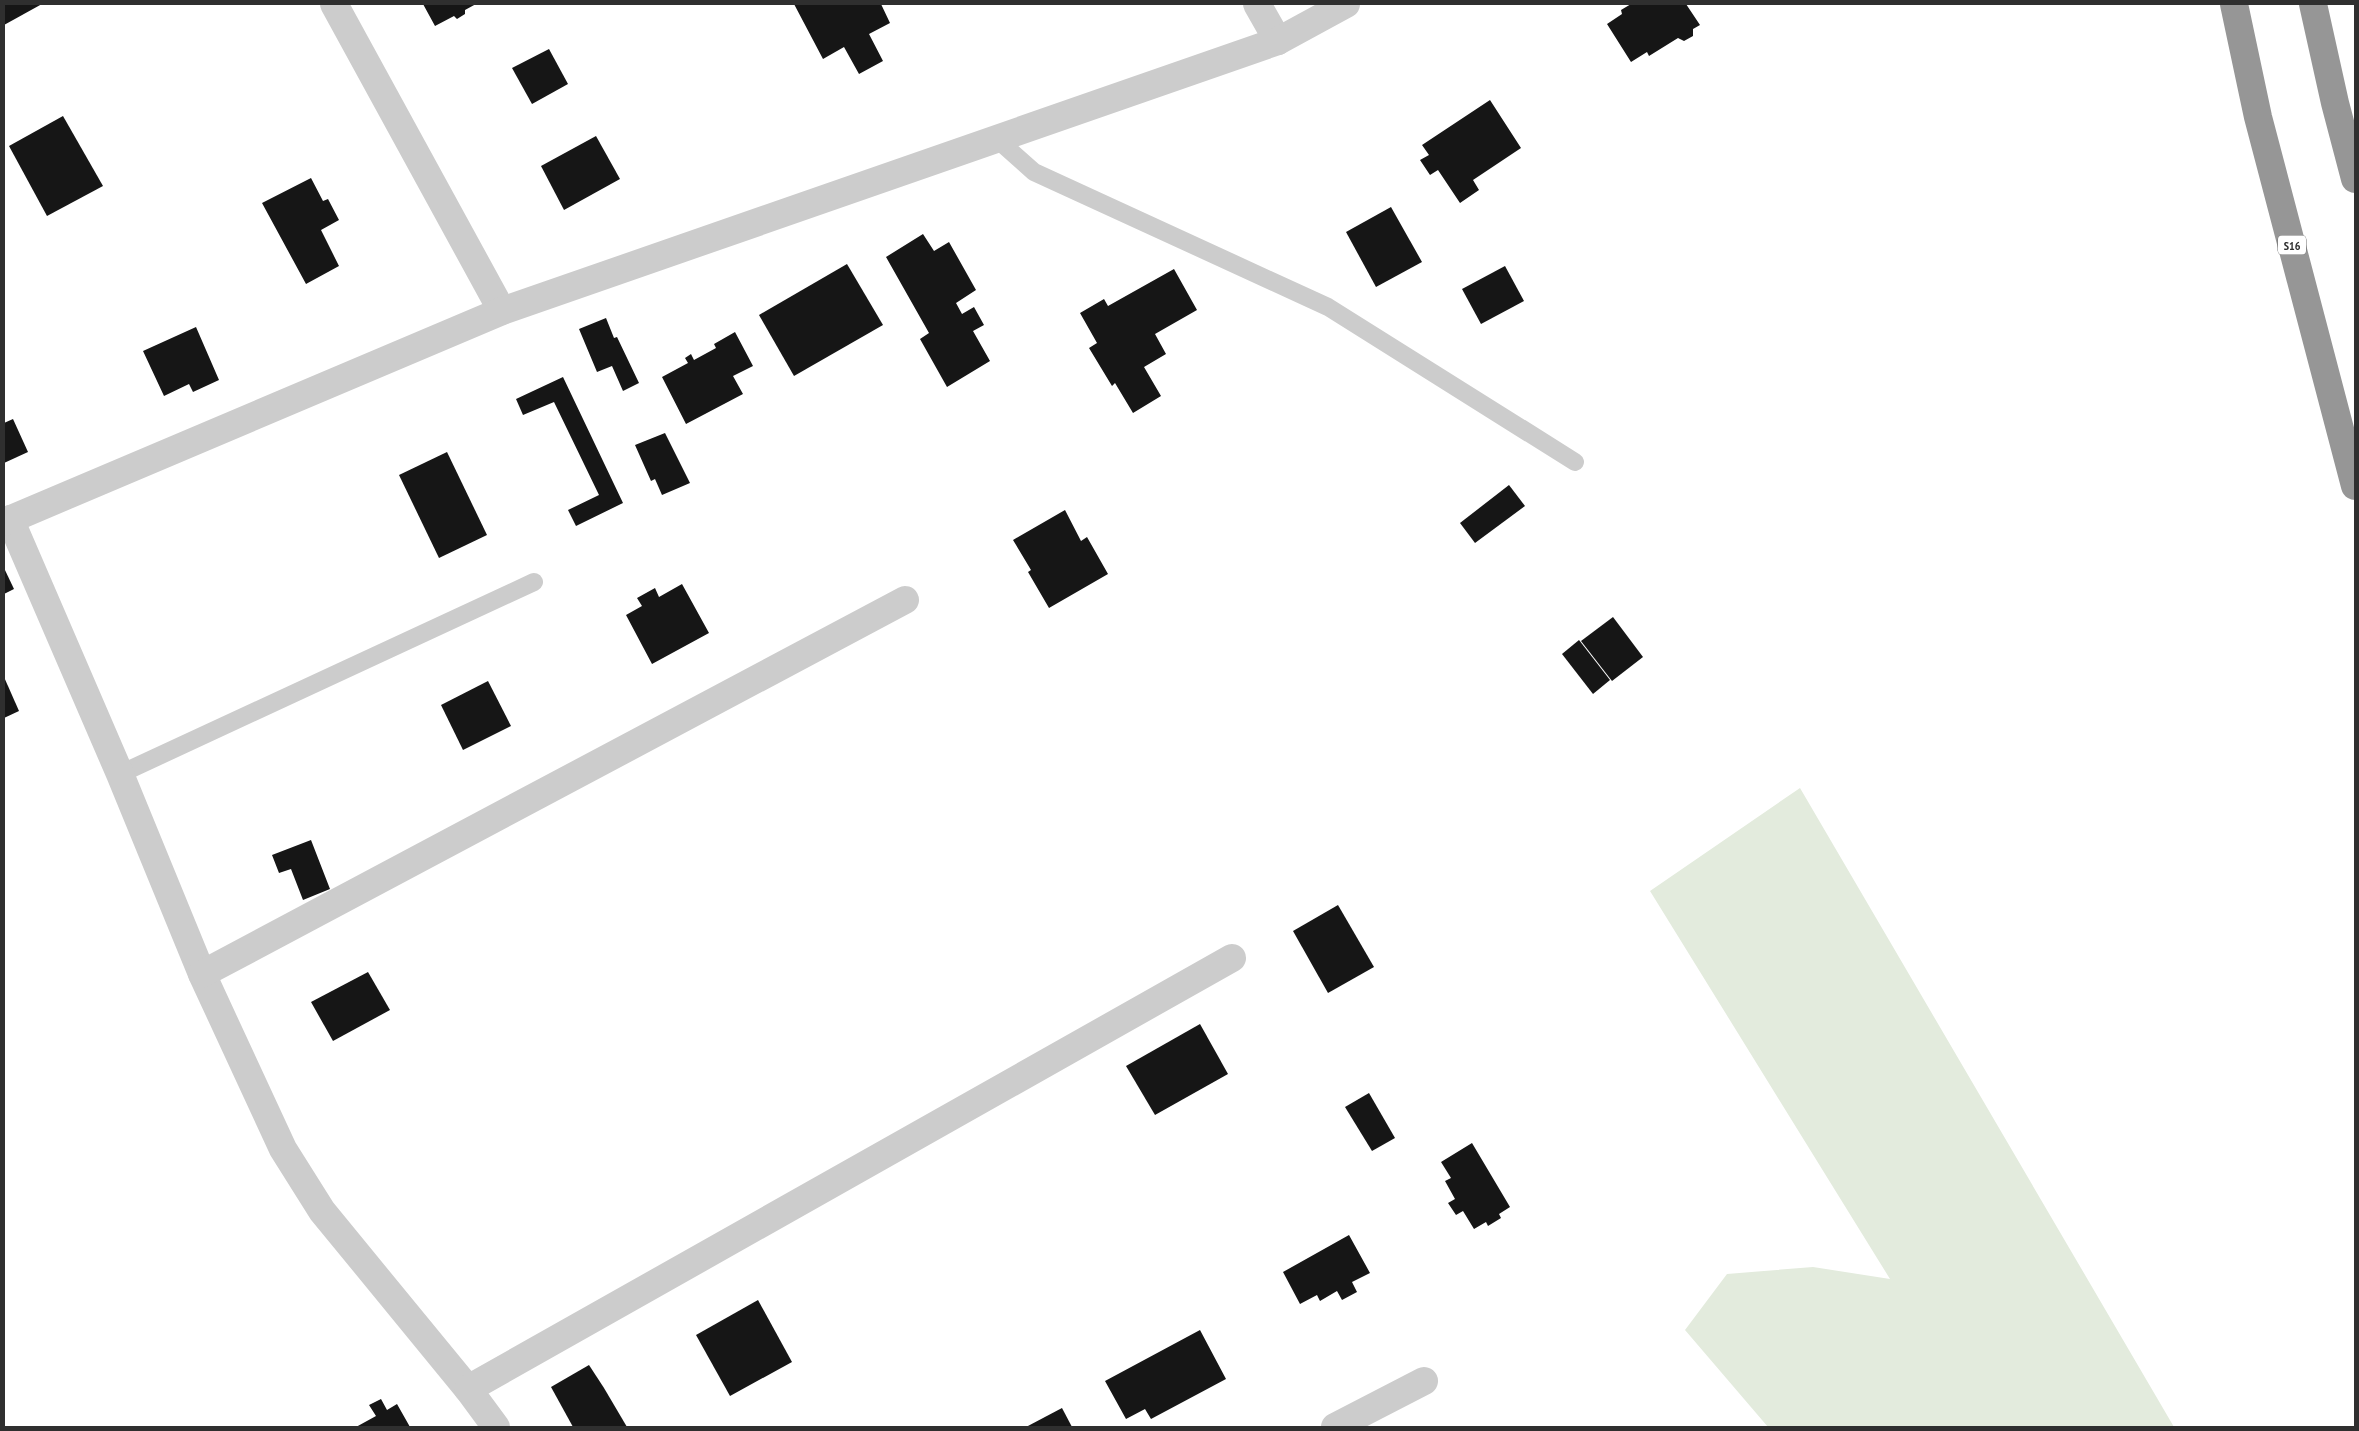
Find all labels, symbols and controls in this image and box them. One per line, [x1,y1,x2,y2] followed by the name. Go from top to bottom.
[2278,236,2306,254] road number: S16

